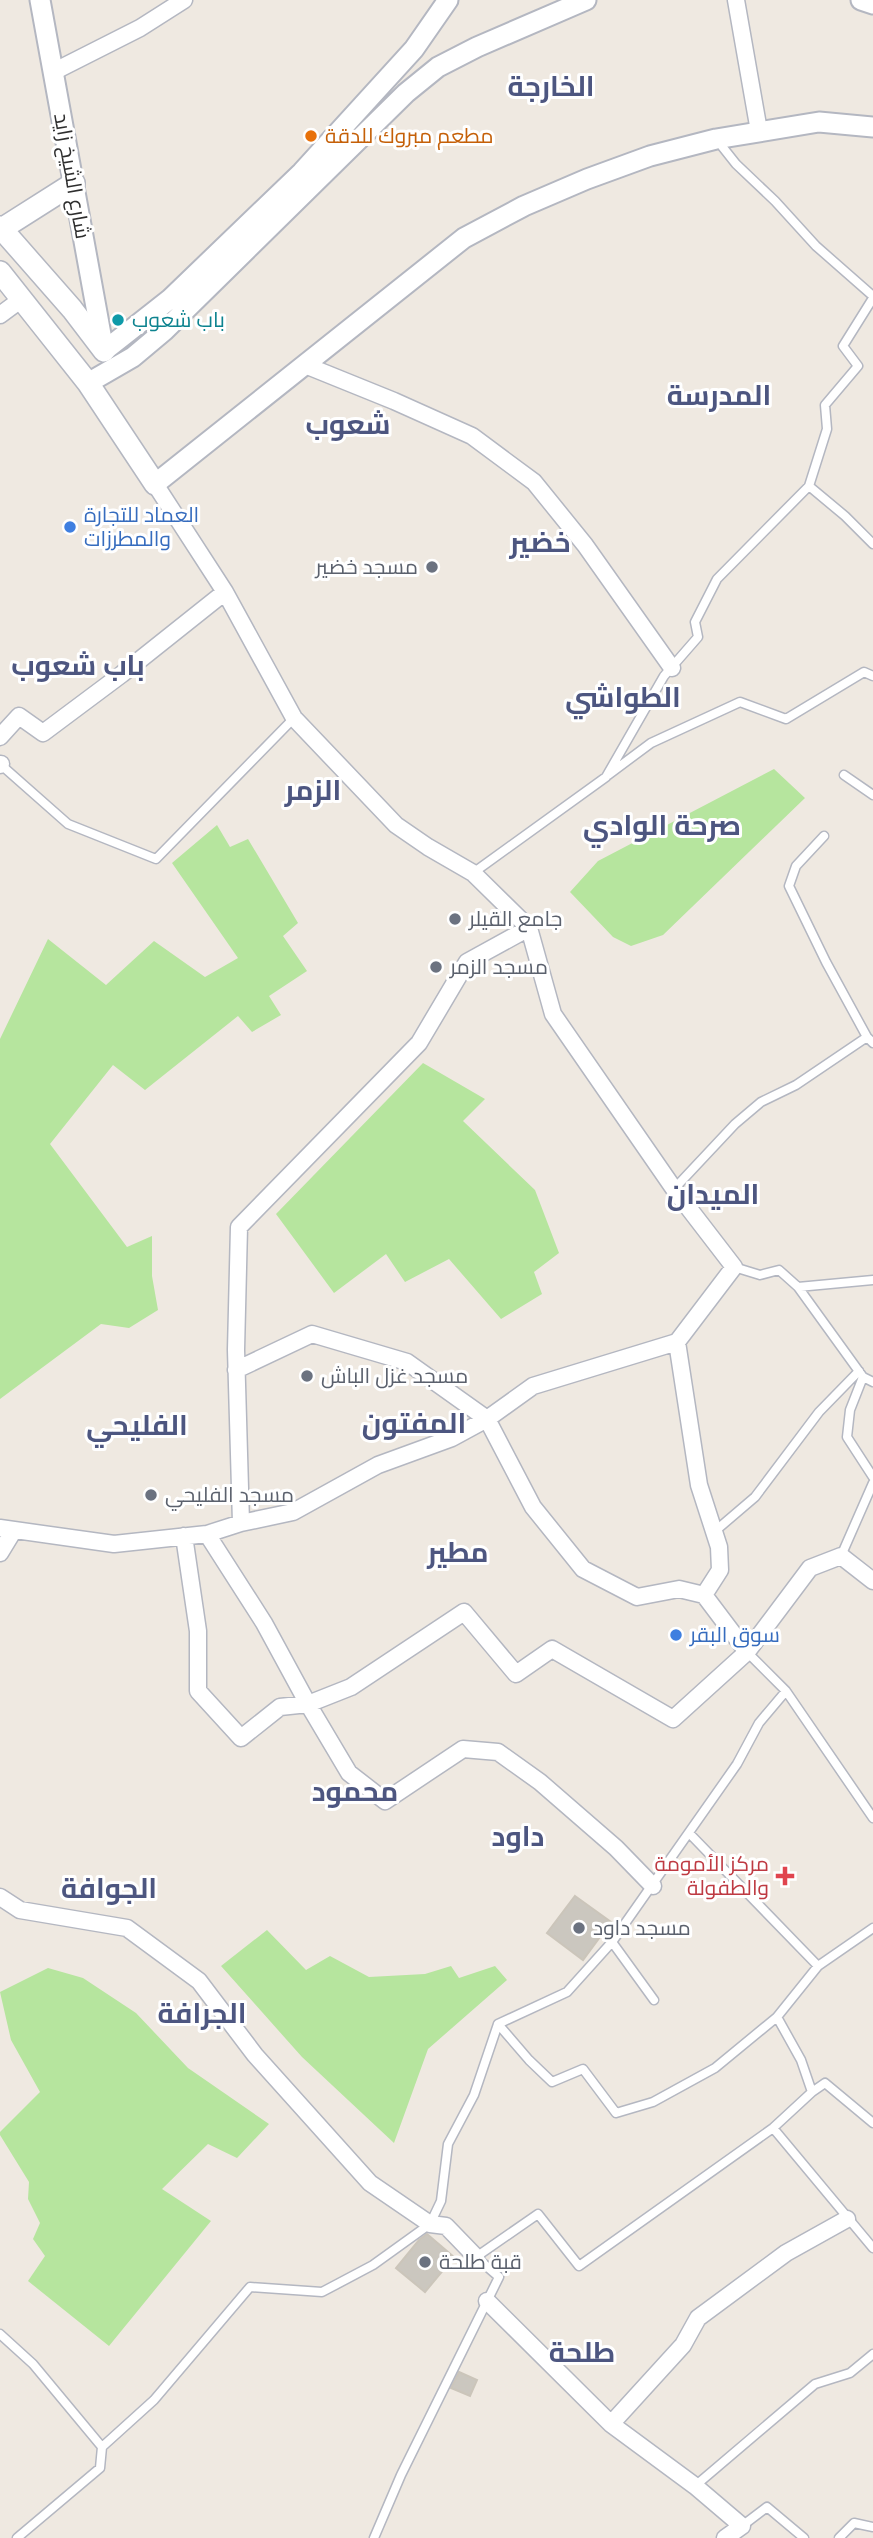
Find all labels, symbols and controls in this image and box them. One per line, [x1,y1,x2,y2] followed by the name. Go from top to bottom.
[507,71,595,107] district label: الخارجة
[46,111,95,241] street label: شارع الشيخ زايد
[325,124,493,151] place label: مطعم مبروك للدقة
[303,128,319,144] marker: مطعم مبروك للدقة
[132,308,225,335] place label: باب شعوب
[110,312,126,328] marker: باب شعوب
[667,380,771,416] district label: المدرسة
[306,409,390,445] district label: شعوب
[84,503,199,554] place label: العماد للتجارة والمطرزات
[62,519,78,535] marker: العماد للتجارة والمطرزات
[508,527,571,563] district label: خضير
[315,555,418,582] place label: مسجد خضير
[424,559,440,575] marker: مسجد خضير
[11,650,145,686] district label: باب شعوب
[565,682,681,720] district label: الطواشي
[284,775,341,811] district label: الزمر
[583,810,741,848] district label: صرحة الوادي
[468,907,562,934] place label: جامع القيلر
[447,911,463,927] marker: جامع القيلر
[449,955,548,982] place label: مسجد الزمر
[428,959,444,975] marker: مسجد الزمر
[667,1179,759,1215] district label: الميدان
[321,1364,468,1391] place label: مسجد غزل الباش
[299,1368,315,1384] marker: مسجد غزل الباش
[362,1408,466,1444] district label: المفتون
[86,1410,188,1448] district label: الفليحي
[165,1483,294,1511] place label: مسجد الفليحي
[143,1487,159,1503] marker: مسجد الفليحي
[426,1537,489,1573] district label: مطير
[689,1623,780,1650] place label: سوق البقر
[668,1627,684,1643] marker: سوق البقر
[312,1776,398,1812] district label: محمود
[492,1821,544,1857] district label: داود
[654,1852,769,1903] place label: مركز الأمومة والطفولة
[775,1866,795,1886] marker: مركز الأمومة والطفولة
[61,1873,157,1909] district label: الجوافة
[593,1916,691,1943] place label: مسجد داود
[571,1920,587,1936] marker: مسجد داود
[158,1998,246,2034] district label: الجرافة
[439,2250,522,2277] place label: قبة طلحة
[417,2254,433,2270] marker: قبة طلحة
[549,2337,615,2373] district label: طلحة

